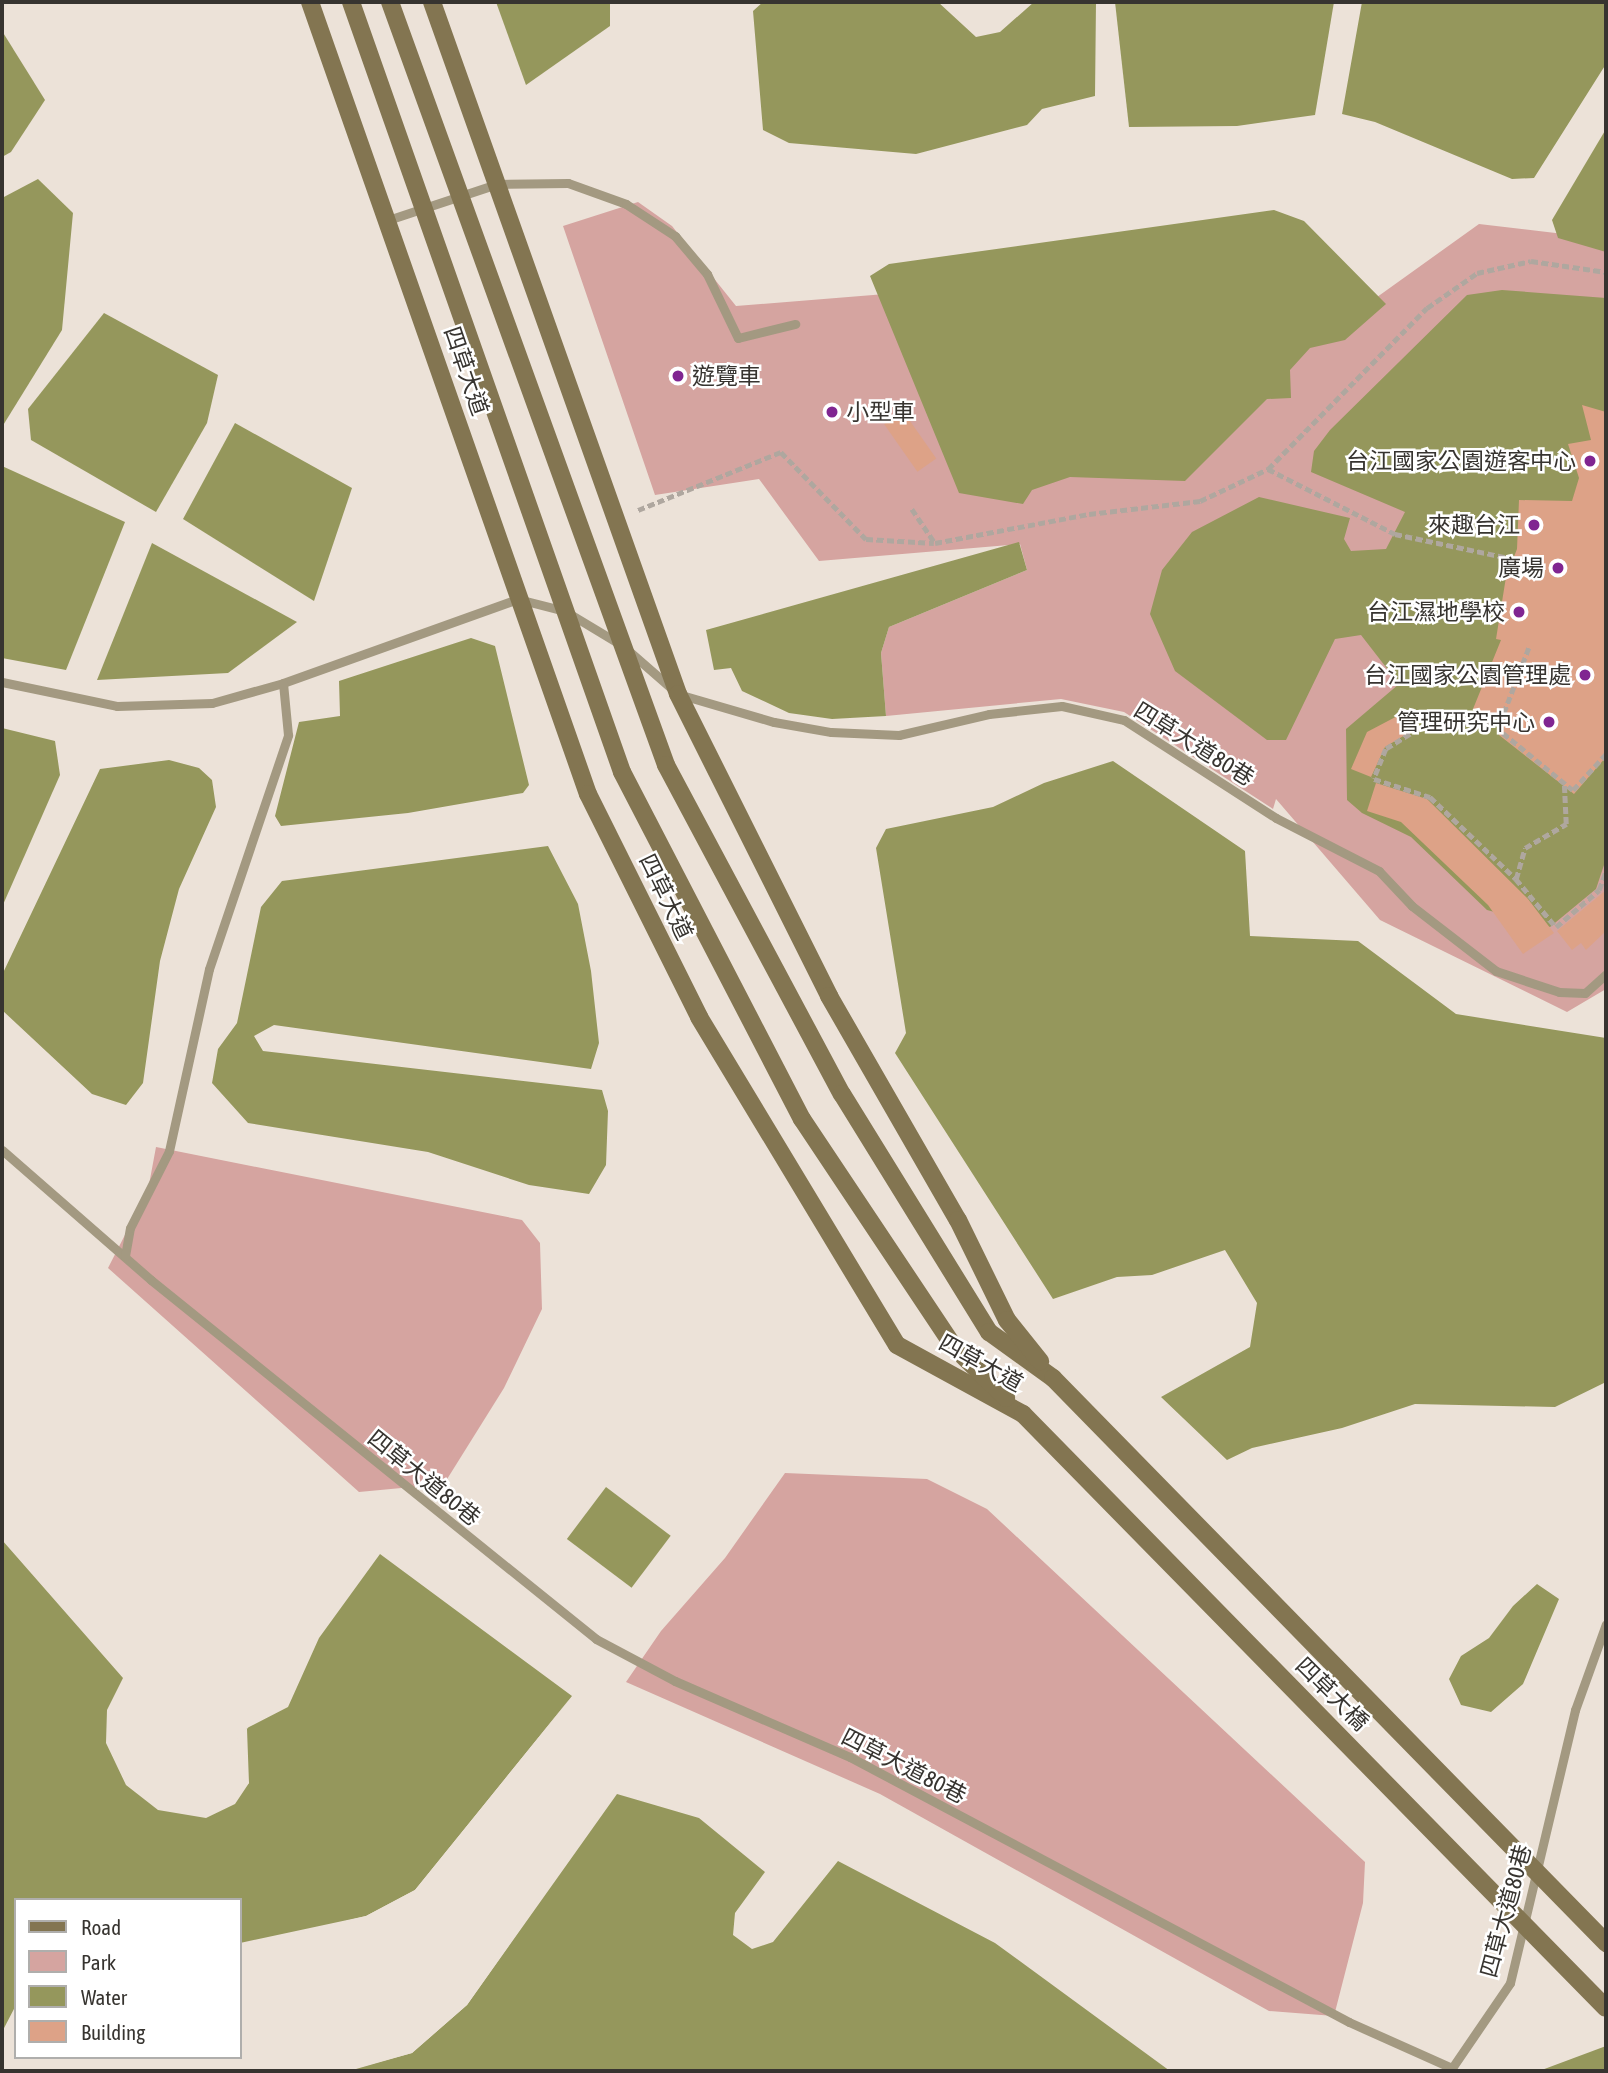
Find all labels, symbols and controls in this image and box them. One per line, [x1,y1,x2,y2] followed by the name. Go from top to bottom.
[438,323,494,419] street label: 四草大道
[692,362,761,390] place label: 遊覽車
[670,368,686,384] marker: 遊覽車
[846,398,915,426] place label: 小型車
[824,404,840,420] marker: 小型車
[1346,447,1576,475] place label: 台江國家公園遊客中心
[1582,453,1598,469] marker: 台江國家公園遊客中心
[1428,511,1520,539] place label: 來趣台江
[1526,517,1542,533] marker: 來趣台江
[1498,554,1544,582] place label: 廣場
[1550,560,1566,576] marker: 廣場
[1367,598,1505,626] place label: 台江濕地學校
[1511,604,1527,620] marker: 台江濕地學校
[1364,661,1571,689] place label: 台江國家公園管理處
[1577,667,1593,683] marker: 台江國家公園管理處
[1129,696,1259,792] street label: 四草大道80巷
[1397,708,1535,736] place label: 管理研究中心
[1541,714,1557,730] marker: 管理研究中心
[633,850,699,944] street label: 四草大道
[934,1329,1028,1397] street label: 四草大道
[362,1424,486,1532] street label: 四草大道80巷
[1290,1652,1374,1736] street label: 四草大橋
[837,1723,971,1809] street label: 四草大道80巷
[1475,1841,1537,1981] street label: 四草大道80巷
[14,1898,242,2059] legend
[81,1915,121,1939] text: Road
[81,1950,116,1974] text: Park
[81,1985,127,2009] text: Water
[81,2020,145,2044] text: Building

